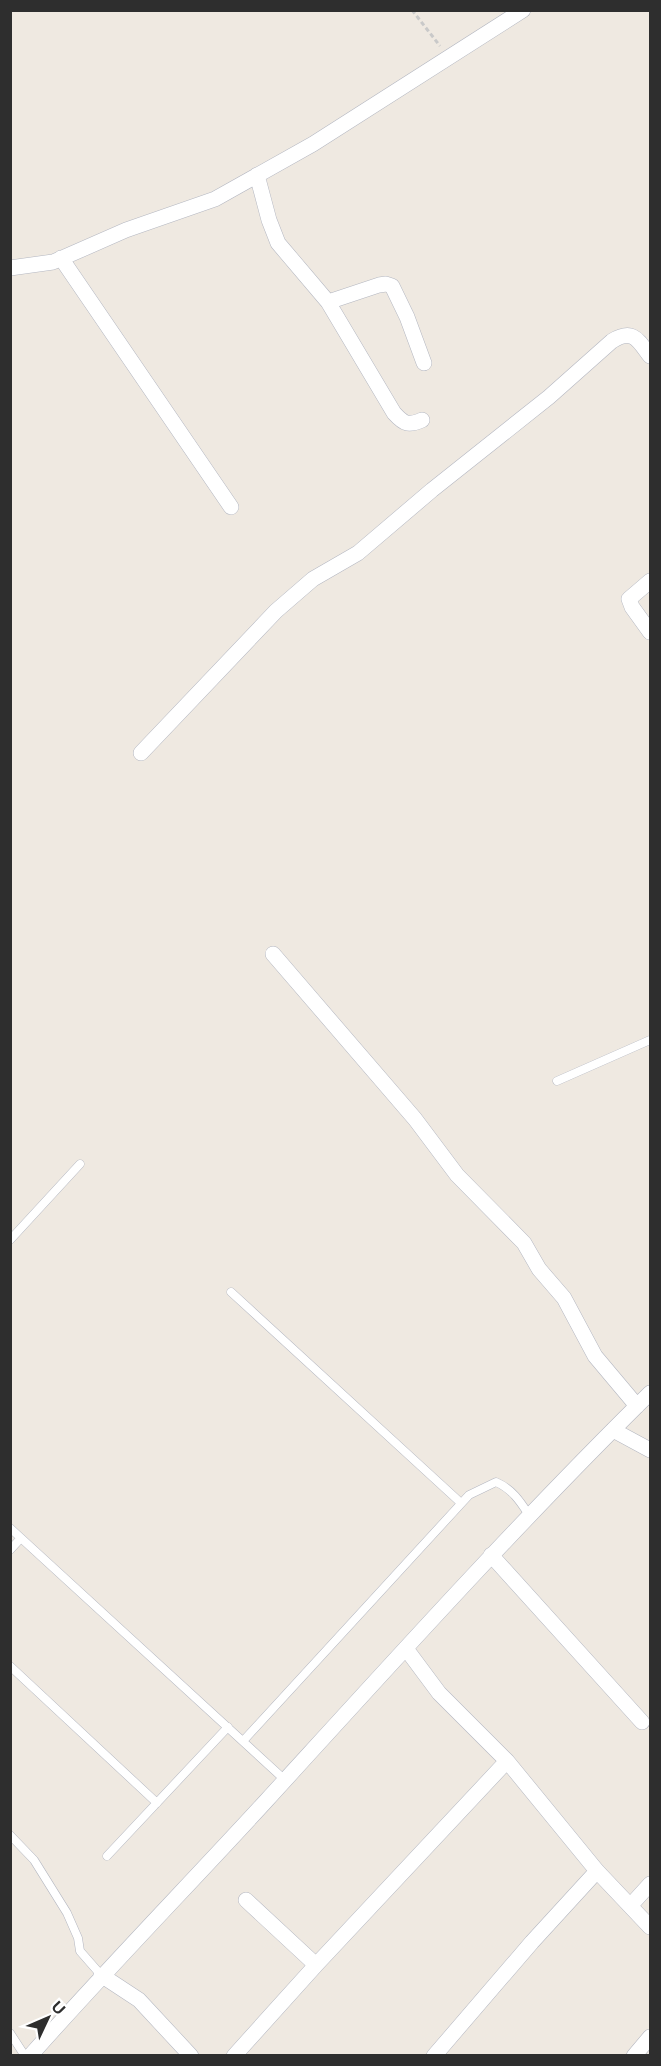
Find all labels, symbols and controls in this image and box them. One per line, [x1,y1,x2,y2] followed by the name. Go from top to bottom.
[18,1988,78,2048] north arrow
[48,1998,69,2018] text: U

